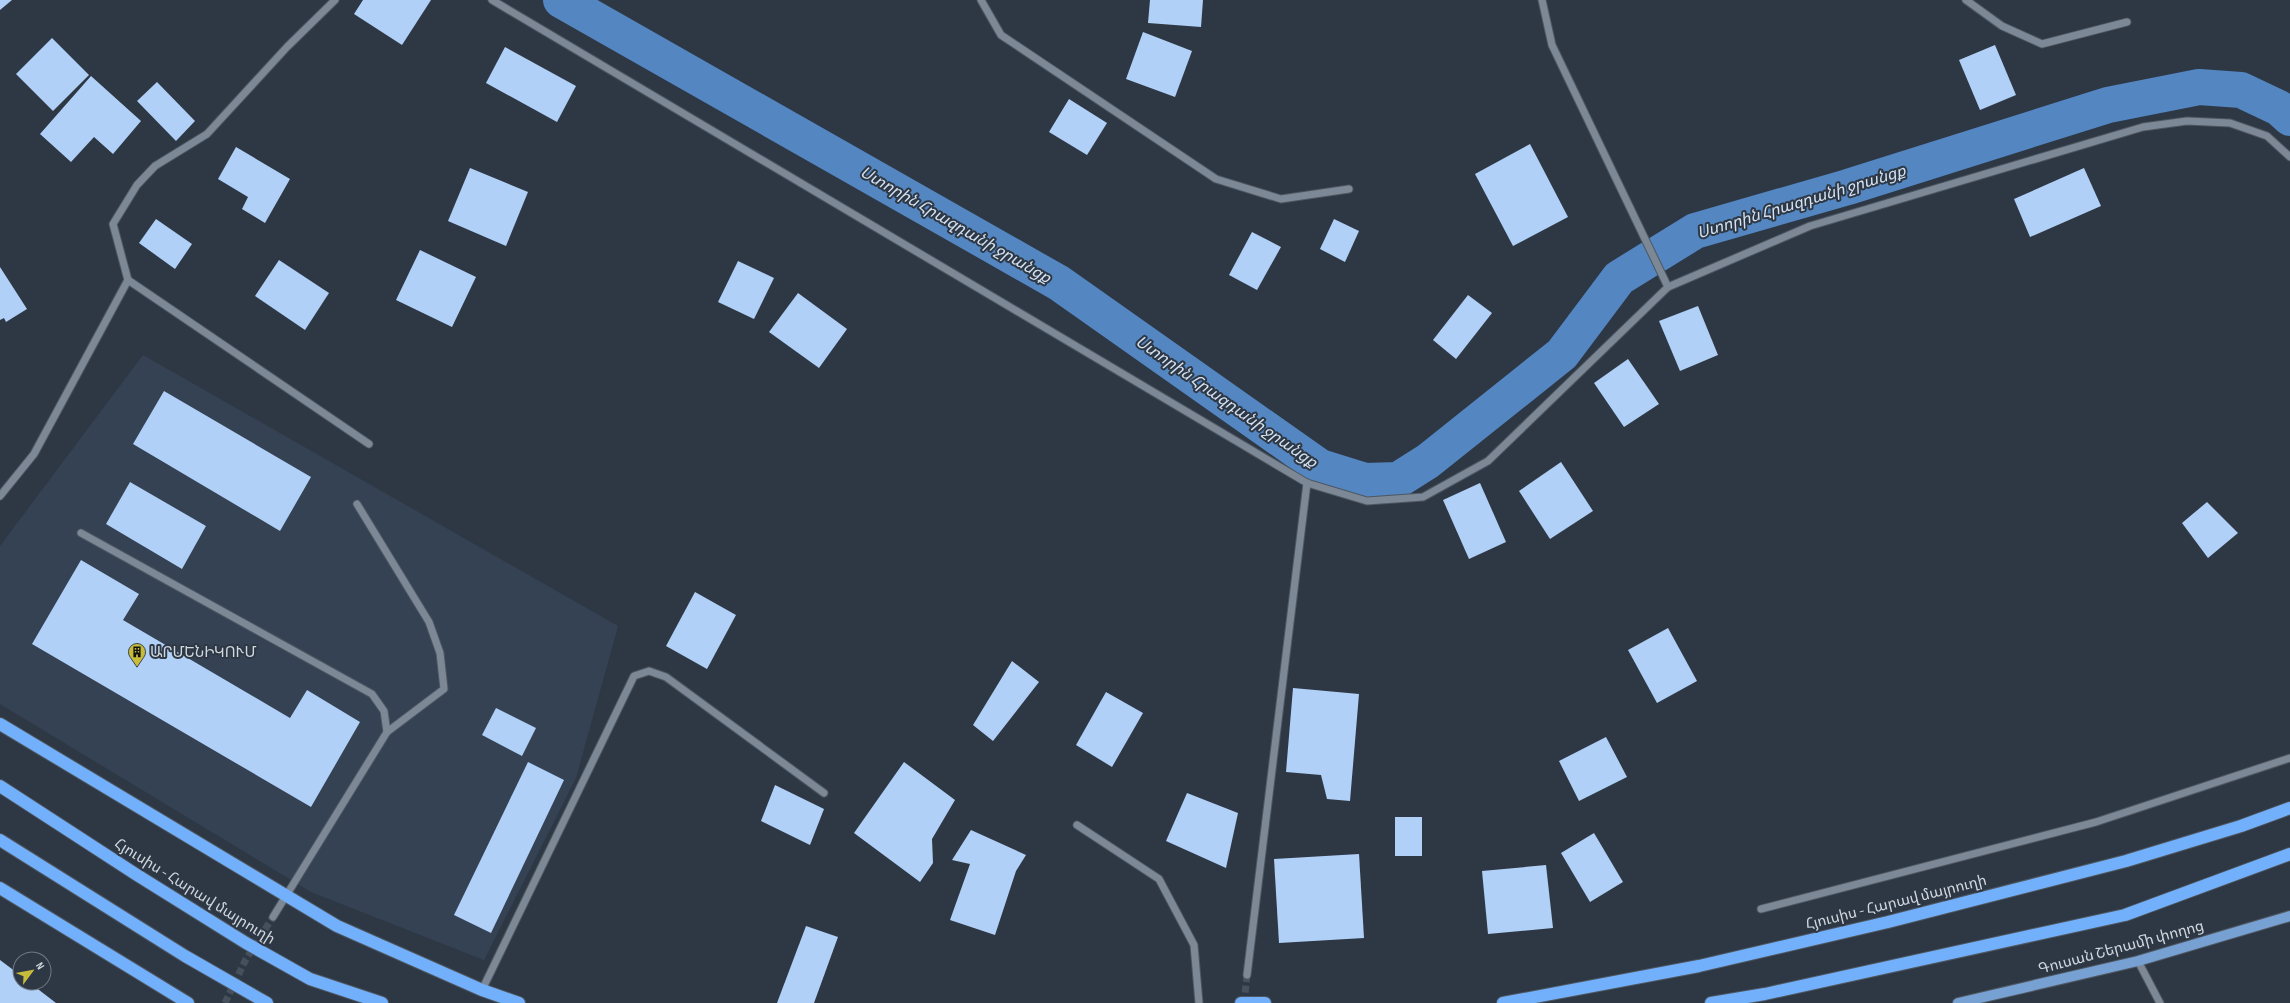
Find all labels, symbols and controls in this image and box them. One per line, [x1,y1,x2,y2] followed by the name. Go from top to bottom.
[1695,161,1909,243] water label: Ստորին Հրազդանի ջրանցք
[856,163,1055,289] water label: Ստորին Հրազդանի ջրանցք
[1132,332,1322,473] water label: Ստորին Հրազդանի ջրանցք
[127,642,147,667] building icon: ԱՐՄԵՆԻԿՈՒՄ
[150,643,257,662] place label: ԱՐՄԵՆԻԿՈՒՄ
[111,834,279,949] street label: Հյուսիս - Հարավ մայրուղի
[1804,871,1989,934] street label: Հյուսիս - Հարավ մայրուղի
[2036,916,2206,979] street label: Գուսան Շերամի փողոց
[12,951,52,991] north arrow
[33,960,47,972] text: N

